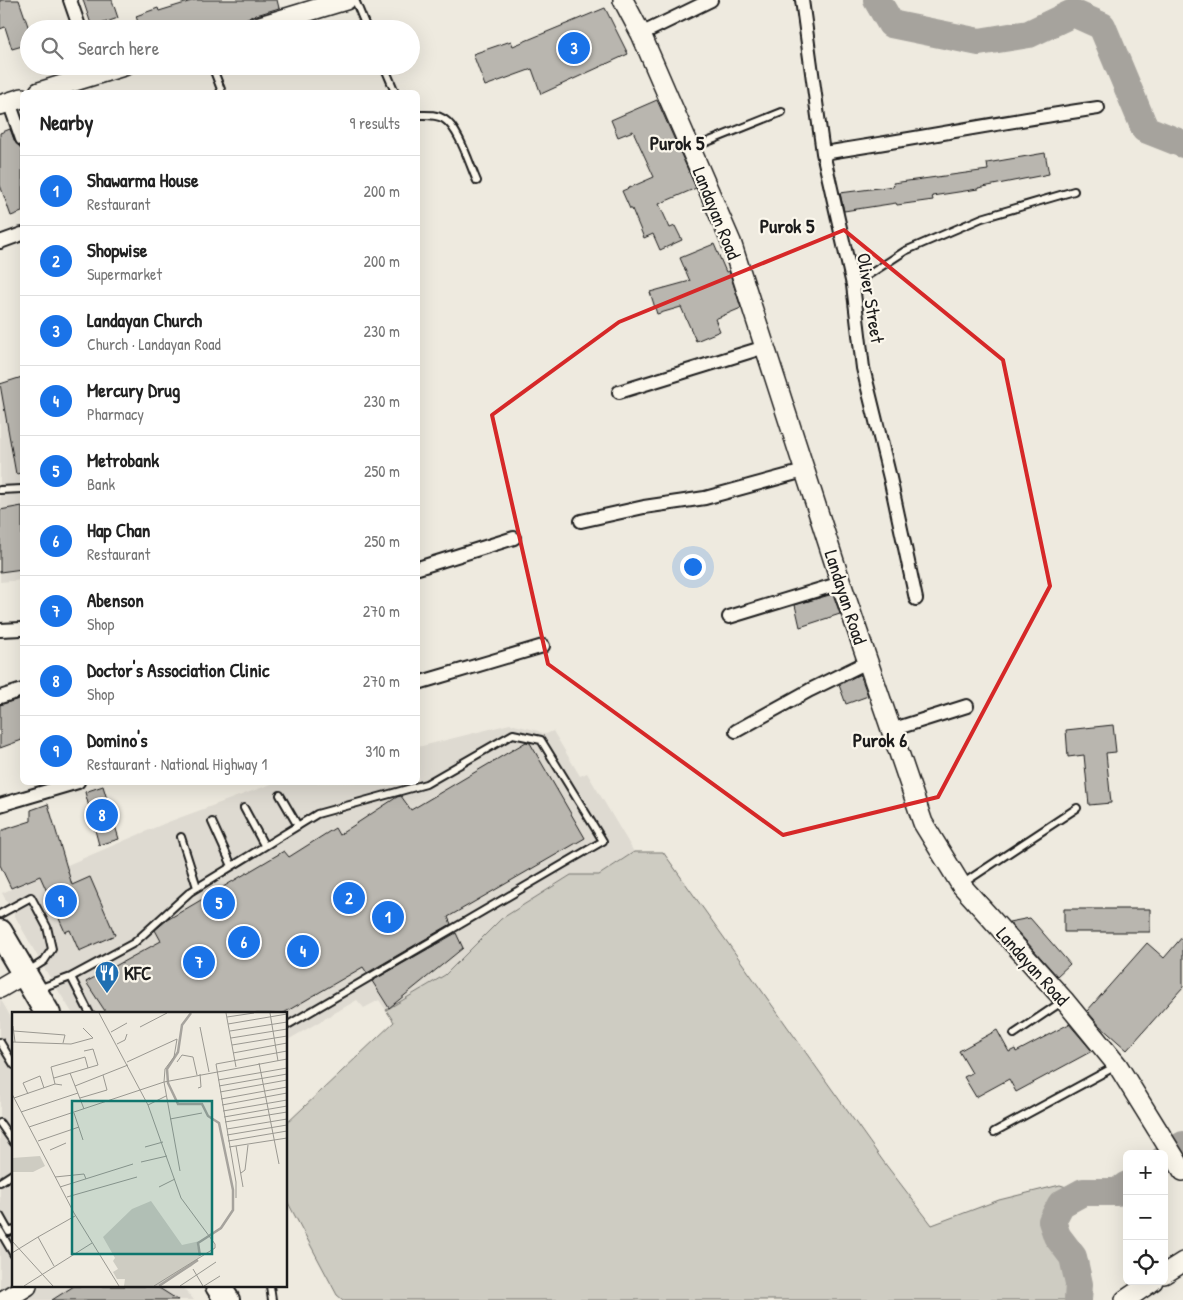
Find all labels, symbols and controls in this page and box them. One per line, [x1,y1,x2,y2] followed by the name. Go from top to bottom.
[20,20,420,75] search box
[558,29,590,67] pin: 3
[38,34,66,62] icon: search
[78,35,159,61] text: Search here
[40,108,93,137] text: Nearby
[349,112,400,134] text: 9 results
[650,129,705,156] district label: Purok 5
[687,163,748,264] street label: Landayan Road
[87,167,198,193] text: Shawarma House
[53,180,59,202] text: 1
[364,180,400,202] text: 200 m
[87,193,150,215] text: Restaurant
[760,212,815,239] district label: Purok 5
[87,237,147,263] text: Shopwise
[52,250,60,272] text: 2
[364,250,400,272] text: 200 m
[851,251,891,345] street label: Oliver Street
[87,263,162,285] text: Supermarket
[87,307,202,333] text: Landayan Church
[52,320,60,342] text: 3
[364,320,400,342] text: 230 m
[87,333,221,355] text: Church · Landayan Road
[87,377,180,403] text: Mercury Drug
[53,390,59,412] text: 4
[364,390,400,412] text: 230 m
[87,403,144,425] text: Pharmacy
[87,447,159,473] text: Metrobank
[53,460,59,482] text: 5
[364,460,400,482] text: 250 m
[87,473,115,495] text: Bank
[87,517,150,543] text: Hap Chan
[53,530,59,552] text: 6
[364,530,400,552] text: 250 m
[87,543,150,565] text: Restaurant
[819,547,874,648] street label: Landayan Road
[680,554,706,580] your location
[87,587,144,613] text: Abenson
[52,600,60,622] text: 7
[363,600,400,622] text: 270 m
[87,613,114,635] text: Shop
[87,657,269,683] text: Doctor's Association Clinic
[53,670,59,692] text: 8
[363,670,400,692] text: 270 m
[87,683,114,705] text: Shop
[853,726,907,753] district label: Purok 6
[87,727,148,753] text: Domino's
[53,740,59,762] text: 9
[365,740,400,762] text: 310 m
[87,753,267,775] text: Restaurant · National Highway 1
[86,796,118,834] pin: 8
[333,879,365,917] pin: 2
[45,882,77,920] pin: 9
[203,884,235,922] pin: 5
[372,898,404,936] pin: 1
[991,921,1076,1011] street label: Landayan Road
[228,923,260,961] pin: 6
[287,932,319,970] pin: 4
[183,943,215,981] pin: 7
[94,960,120,994] restaurant icon: KFC
[124,960,151,986] place label: KFC
[12,1012,288,1288] inset map
[1123,1150,1168,1285] map controls
[1123,1150,1168,1195] button: +
[1123,1195,1168,1240] button: −
[1123,1240,1168,1285] button: locate

